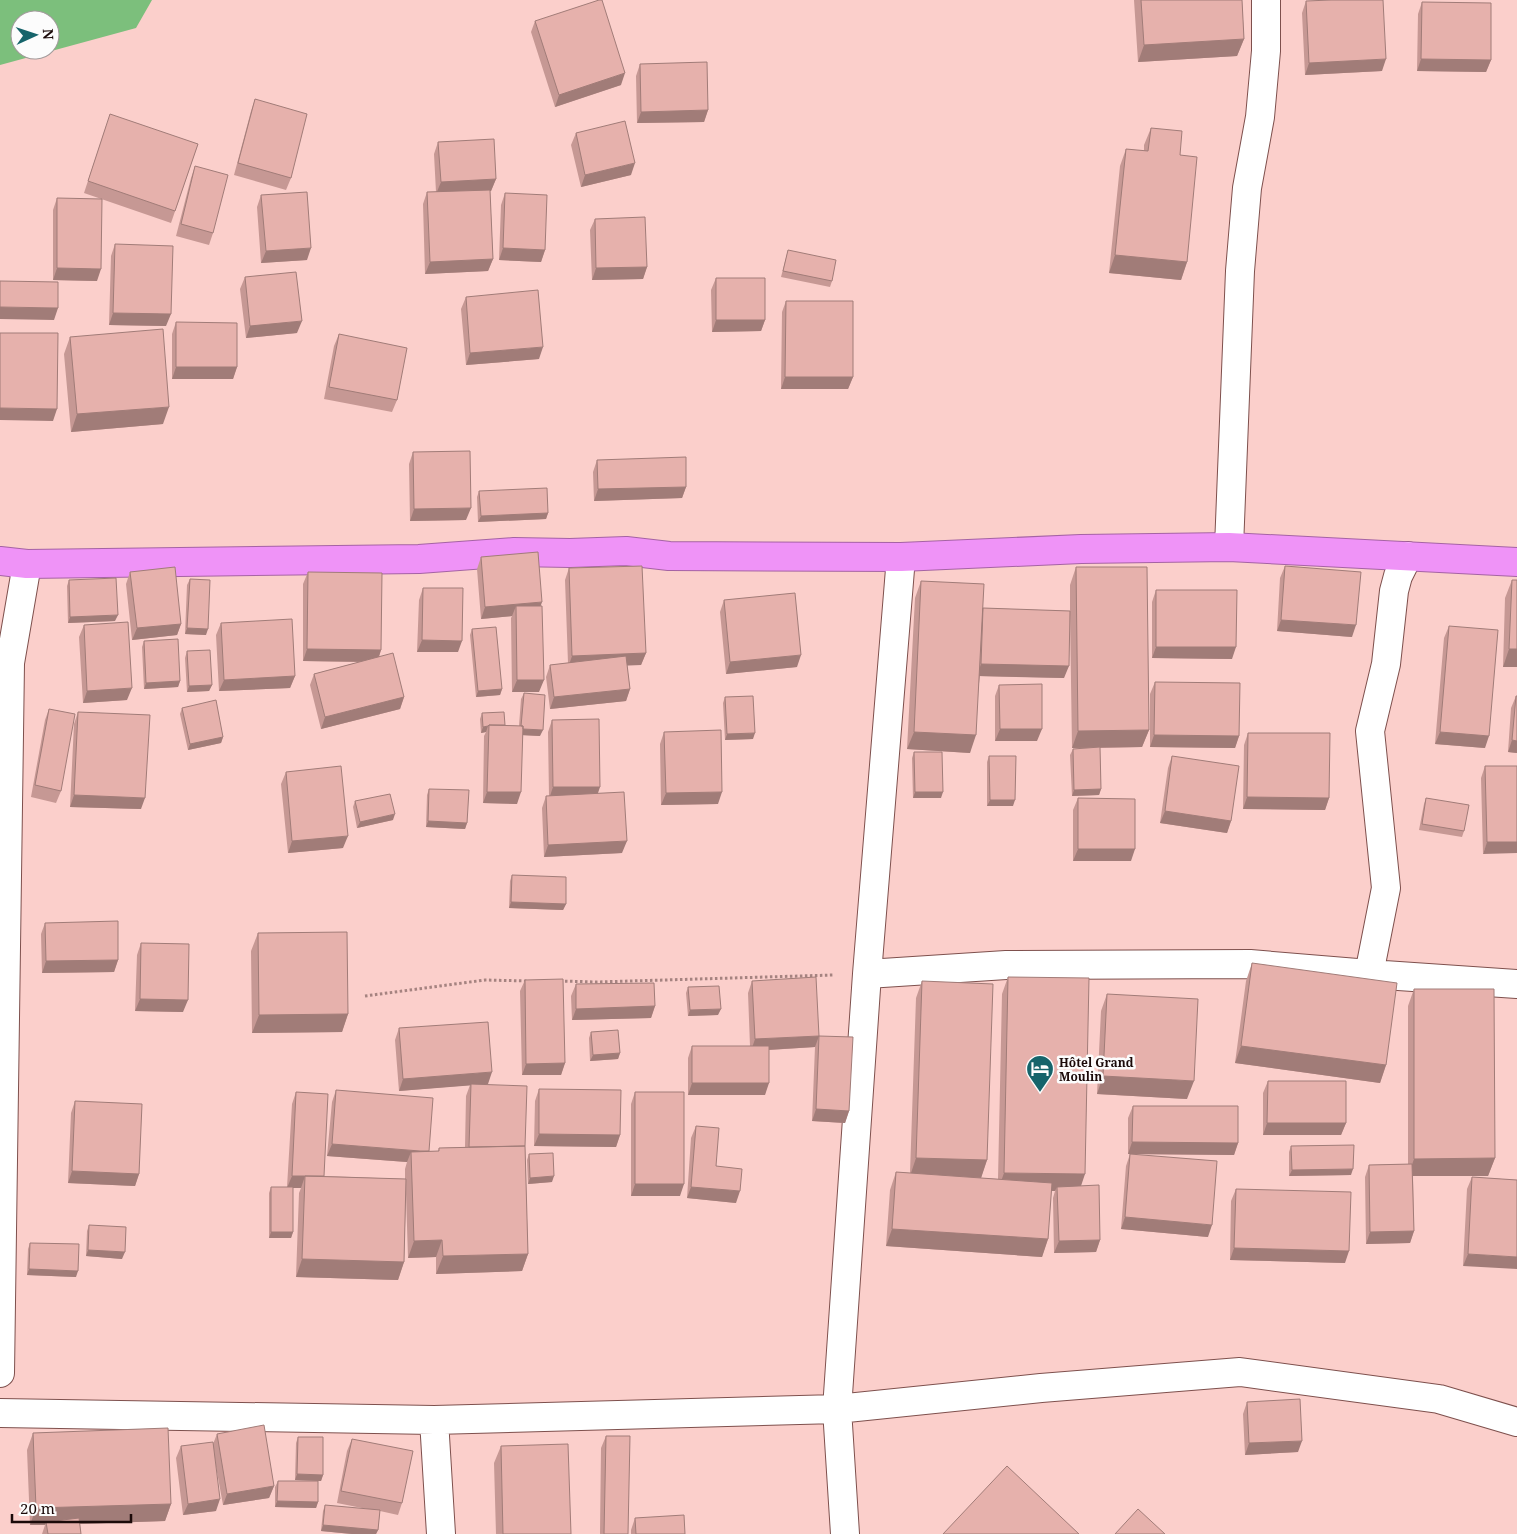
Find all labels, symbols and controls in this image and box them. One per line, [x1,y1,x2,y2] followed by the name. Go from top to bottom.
[10,10,60,60] north arrow
[39,28,58,40] text: N
[1025,1054,1055,1093] hotel icon: Hôtel Grand Moulin
[1059,1054,1134,1085] place label: Hôtel Grand Moulin
[12,1492,131,1524] scale bar
[20,1498,55,1518] text: 20 m

